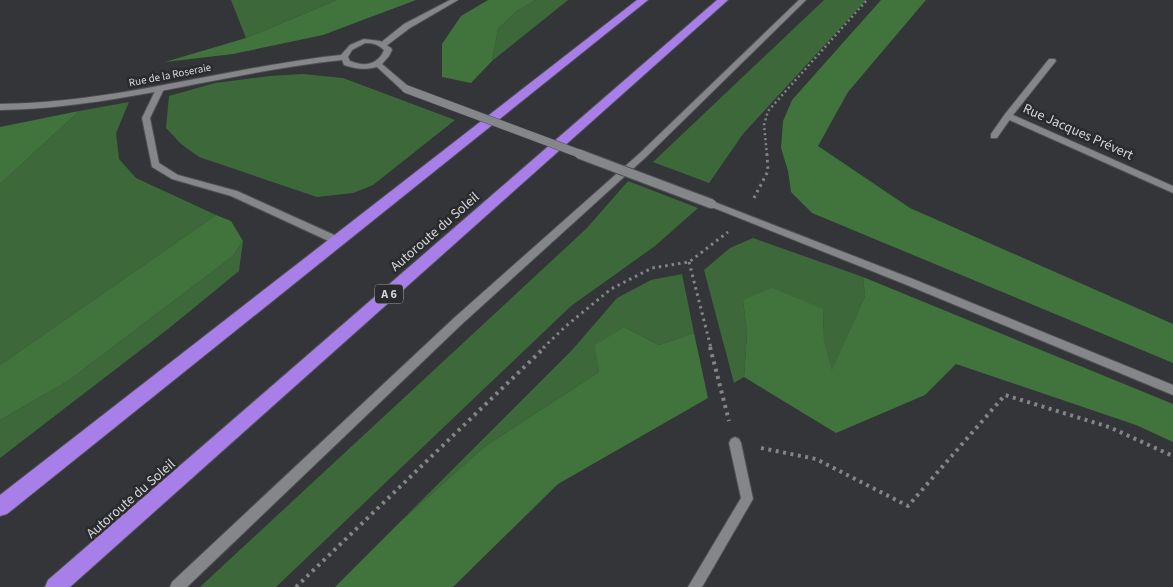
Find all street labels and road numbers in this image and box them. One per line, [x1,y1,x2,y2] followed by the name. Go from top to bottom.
[128,60,213,90] street label: Rue de la Roseraie
[1020,99,1137,165] street label: Rue Jacques Prévert
[386,187,484,276] street label: Autoroute du Soleil
[375,284,403,304] road number: A 6
[82,454,180,543] street label: Autoroute du Soleil

